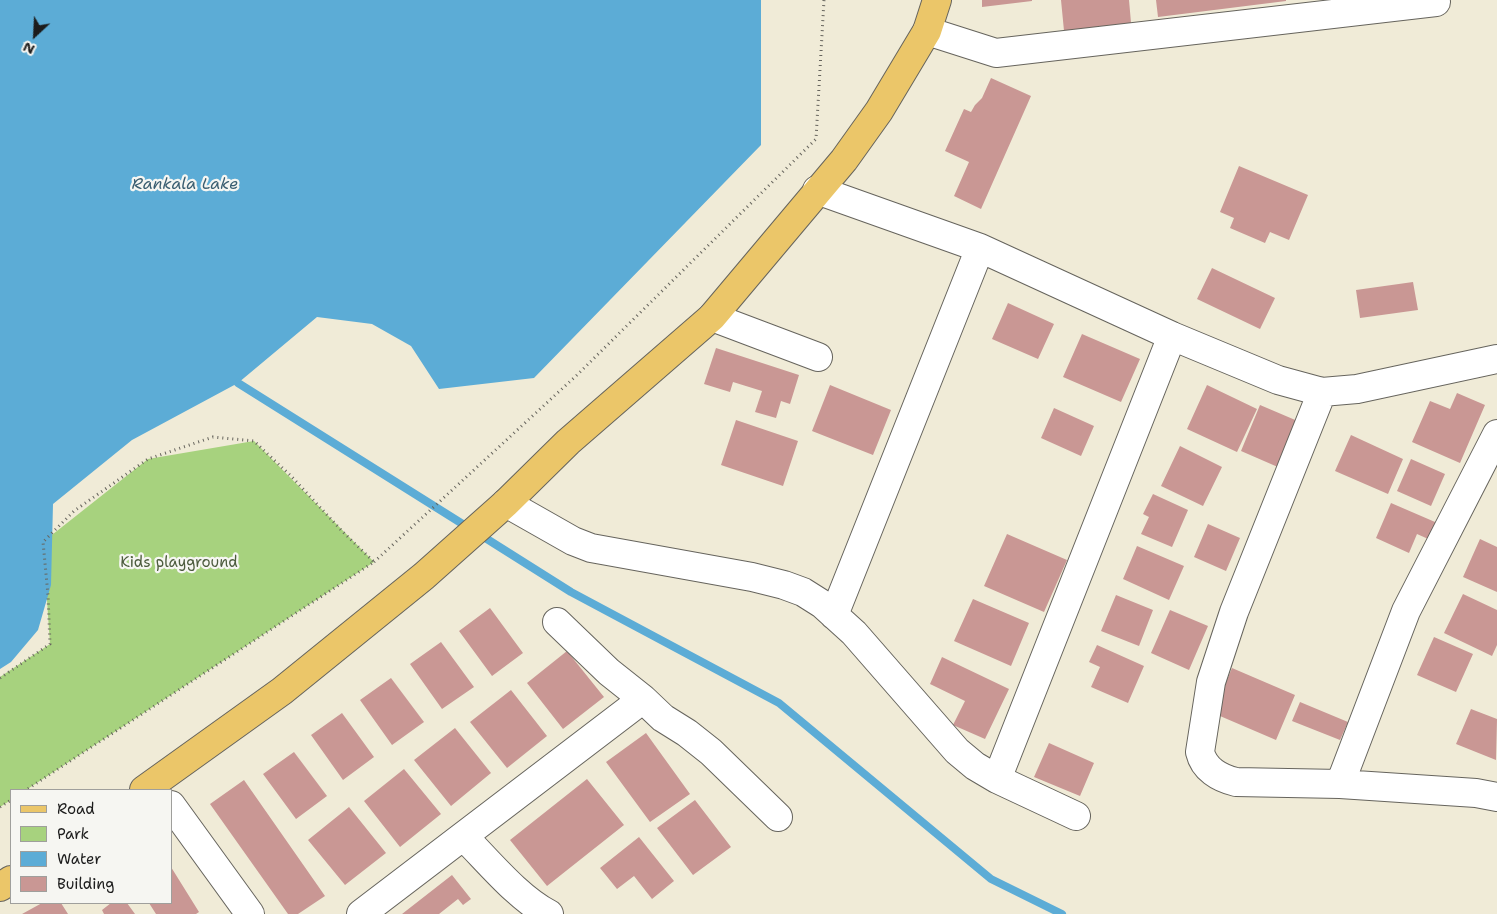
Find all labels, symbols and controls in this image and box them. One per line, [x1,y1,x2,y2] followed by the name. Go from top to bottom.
[10,10,60,60] north arrow
[20,38,37,59] text: N
[132,175,238,195] water label: Rankala Lake
[120,554,238,572] park label: Kids playground
[10,789,172,904] legend
[57,799,95,819] text: Road
[57,824,89,844] text: Park
[57,849,101,869] text: Water
[57,874,114,894] text: Building

